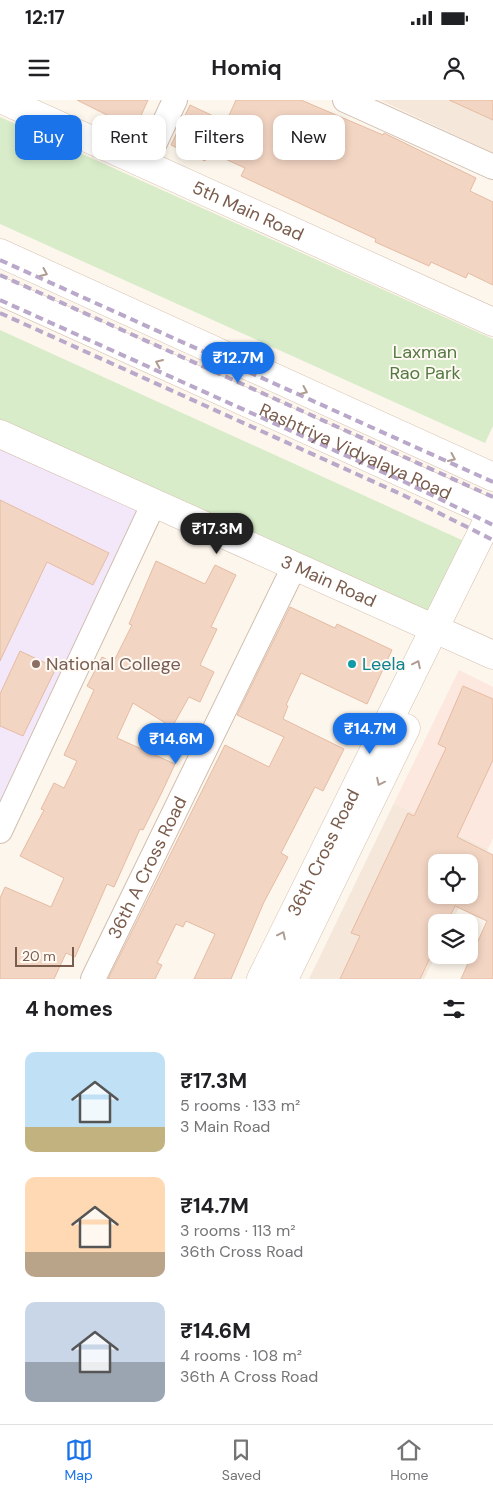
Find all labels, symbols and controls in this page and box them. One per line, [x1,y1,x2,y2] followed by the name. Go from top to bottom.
[25,5,65,30] text: 12:17
[211,53,282,82] text: Homiq
[25,54,53,82] icon: menu
[440,54,468,82] icon: person
[15,115,82,160] chip: Buy
[92,115,166,160] chip: Rent
[176,115,263,160] chip: Filters
[273,115,345,160] chip: New
[189,175,307,247] street label: 5th Main Road
[39,266,48,277] one-way arrow
[389,340,461,385] park label: Laxman Rao Park
[197,342,279,384] pin: ₹12.7M
[212,347,264,368] text: ₹12.7M
[155,359,164,369] one-way arrow
[299,385,308,395] one-way arrow
[256,398,455,506] street label: Rashtriya Vidyalaya Road
[447,452,456,463] one-way arrow
[176,512,258,555] pin: ₹17.3M
[191,518,243,539] text: ₹17.3M
[277,549,380,613] street label: 3 Main Road
[46,652,181,676] place label: National College
[362,652,405,676] place label: Leela
[30,658,42,670] marker: National College
[346,658,358,670] marker: Leela
[411,660,421,669] one-way arrow
[329,712,411,755] pin: ₹14.7M
[344,718,396,739] text: ₹14.7M
[135,722,217,765] pin: ₹14.6M
[149,728,203,749] text: ₹14.6M
[376,777,386,786] one-way arrow
[282,785,365,920] street label: 36th Cross Road
[102,792,192,943] street label: 36th A Cross Road
[428,854,478,964] map controls
[428,854,478,904] button: locate
[428,914,478,964] button: layers
[276,931,286,940] one-way arrow
[15,944,74,967] scale bar
[22,947,56,965] text: 20 m
[25,995,113,1023] text: 4 homes
[440,995,468,1023] icon: filters
[180,1067,247,1095] text: ₹17.3M
[65,1072,125,1132] icon: home
[180,1095,300,1116] text: 5 rooms · 133 m²
[180,1116,270,1137] text: 3 Main Road
[180,1192,249,1220] text: ₹14.7M
[65,1197,125,1257] icon: home
[180,1220,296,1241] text: 3 rooms · 113 m²
[180,1241,303,1262] text: 36th Cross Road
[180,1317,251,1345] text: ₹14.6M
[65,1322,125,1382] icon: home
[180,1345,302,1366] text: 4 rooms · 108 m²
[180,1366,318,1387] text: 36th A Cross Road
[65,1436,93,1484] tab: Map
[222,1436,261,1484] tab: Saved
[390,1436,428,1484] tab: Home

